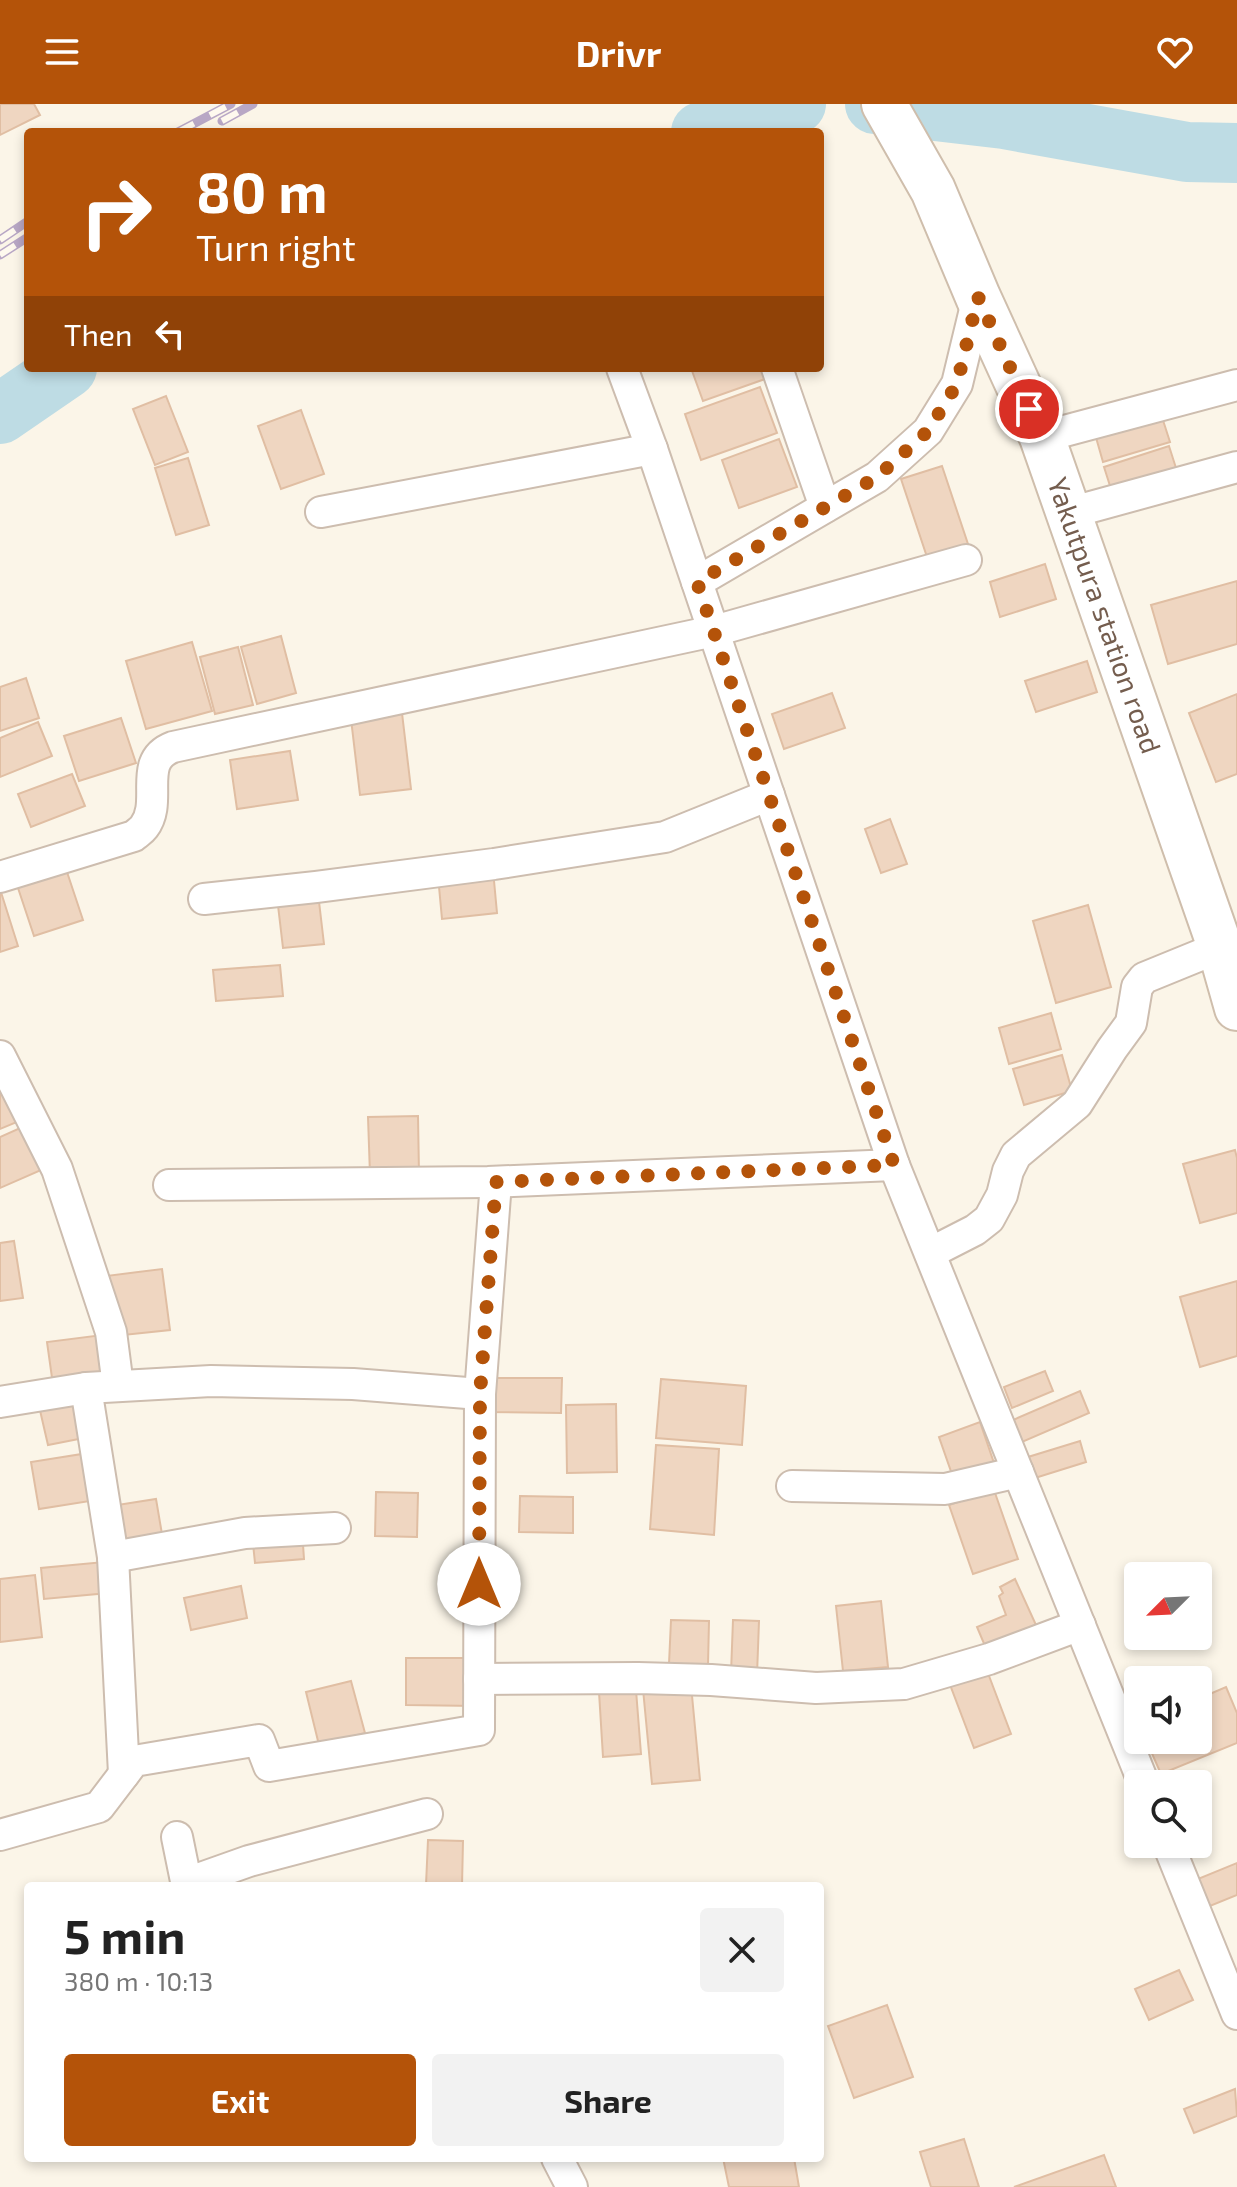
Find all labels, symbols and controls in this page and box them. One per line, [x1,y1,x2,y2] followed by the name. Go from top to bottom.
[40,30,84,74] icon: menu
[1153,30,1197,74] icon: heart
[576,31,661,74] text: Drivr
[196,157,328,224] text: 80 m
[64,160,168,264] icon: right
[196,225,356,268] text: Turn right
[148,312,192,356] icon: left
[64,316,132,352] text: Then
[995,375,1063,443] pin
[1007,387,1051,431] icon: arrive
[1041,472,1169,758] street label: Yakutpura station road
[437,1542,521,1626] position arrow
[1124,1562,1212,1650] north arrow
[1124,1562,1212,1858] map controls
[1124,1666,1212,1754] button: sound
[1124,1770,1212,1858] button: search
[64,1906,185,1964] text: 5 min
[700,1908,784,1992] button: close
[64,1965,213,1996] text: 380 m · 10:13
[64,2054,416,2146] button: Exit
[432,2054,784,2146] button: Share

